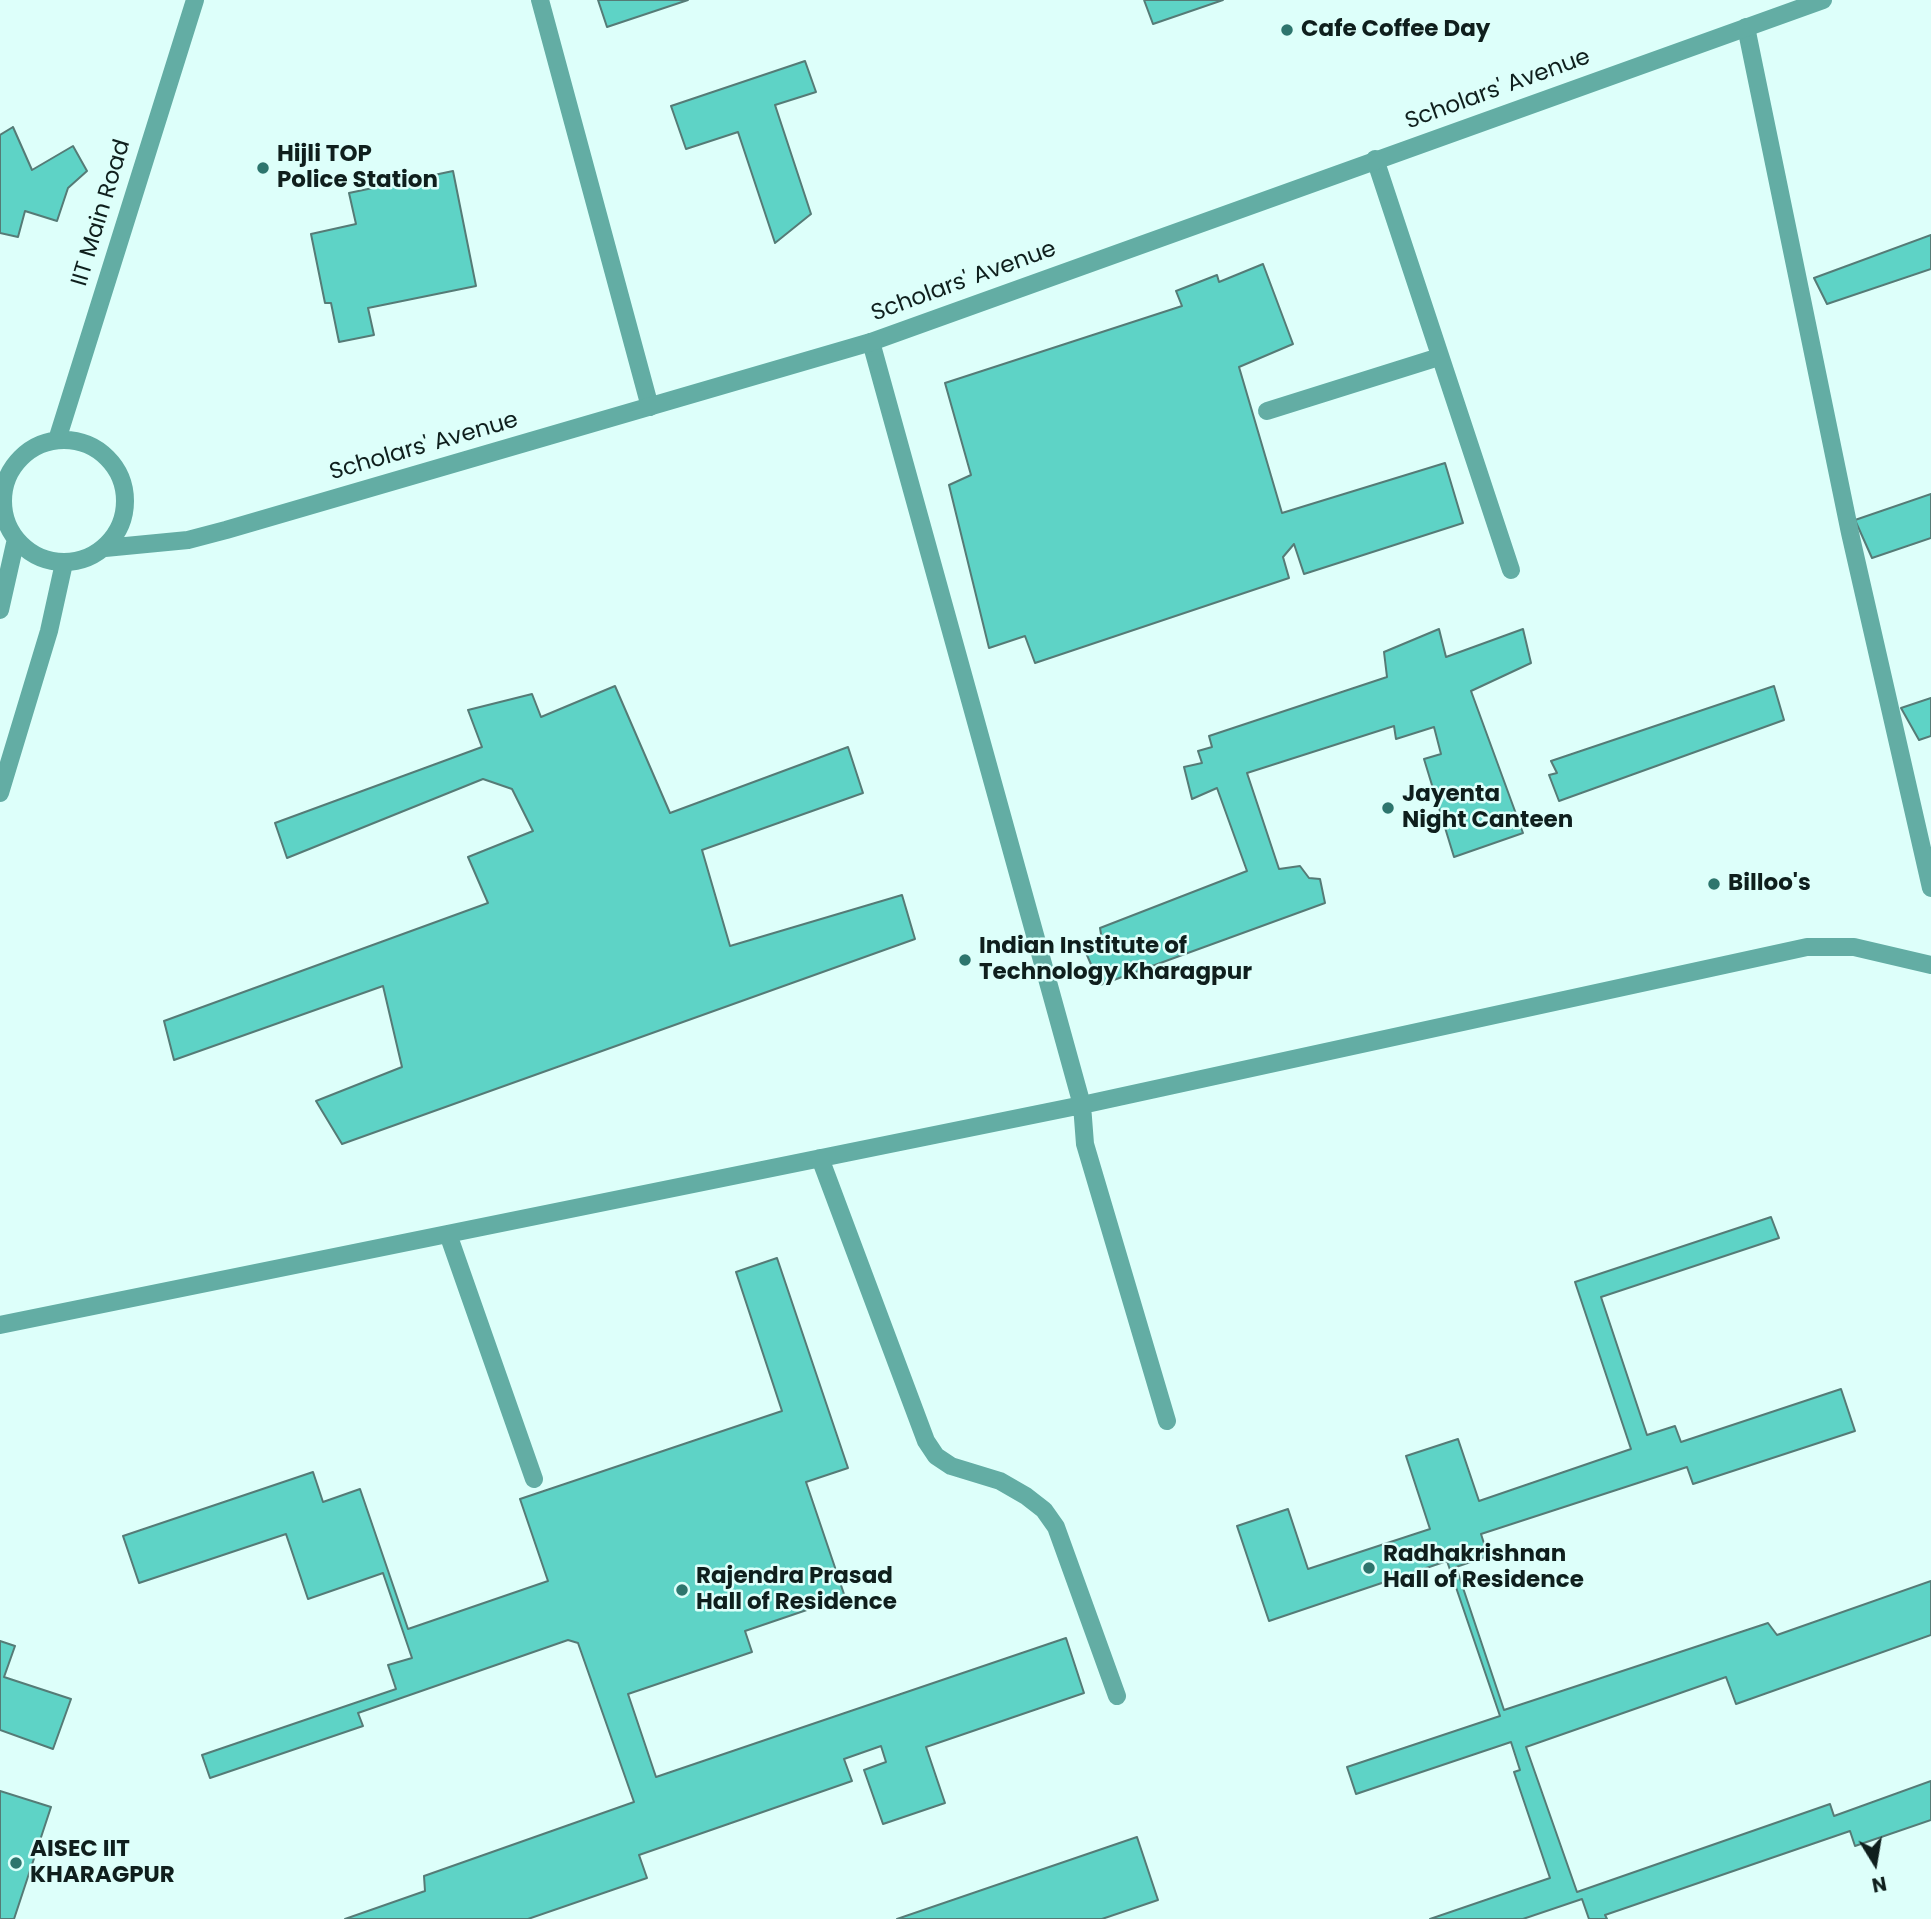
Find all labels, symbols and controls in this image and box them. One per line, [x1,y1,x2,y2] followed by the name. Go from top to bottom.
[1301,16,1490,44] place label: Cafe Coffee Day
[1279,22,1295,38] marker: Cafe Coffee Day
[1402,44,1594,136] street label: Scholars' Avenue
[67,136,137,290] street label: IIT Main Road
[277,141,438,195] place label: Hijli TOP Police Station
[255,160,271,176] marker: Hijli TOP Police Station
[868,236,1060,328] street label: Scholars' Avenue
[327,407,521,487] street label: Scholars' Avenue
[1402,781,1573,835] place label: Jayenta Night Canteen
[1380,800,1396,816] marker: Jayenta Night Canteen
[1728,870,1811,898] place label: Billoo's
[1706,876,1722,892] marker: Billoo's
[979,933,1252,987] place label: Indian Institute of Technology Kharagpur
[957,952,973,968] marker: Indian Institute of Technology Kharagpur
[1383,1541,1584,1595] place label: Radhakrishnan Hall of Residence
[1361,1560,1377,1576] marker: Radhakrishnan Hall of Residence
[696,1563,897,1617] place label: Rajendra Prasad Hall of Residence
[674,1582,690,1598] marker: Rajendra Prasad Hall of Residence
[1840,1828,1910,1898] north arrow
[30,1836,175,1890] place label: AISEC IIT KHARAGPUR
[8,1855,24,1871] marker: AISEC IIT KHARAGPUR
[1870,1869,1889,1899] text: N

